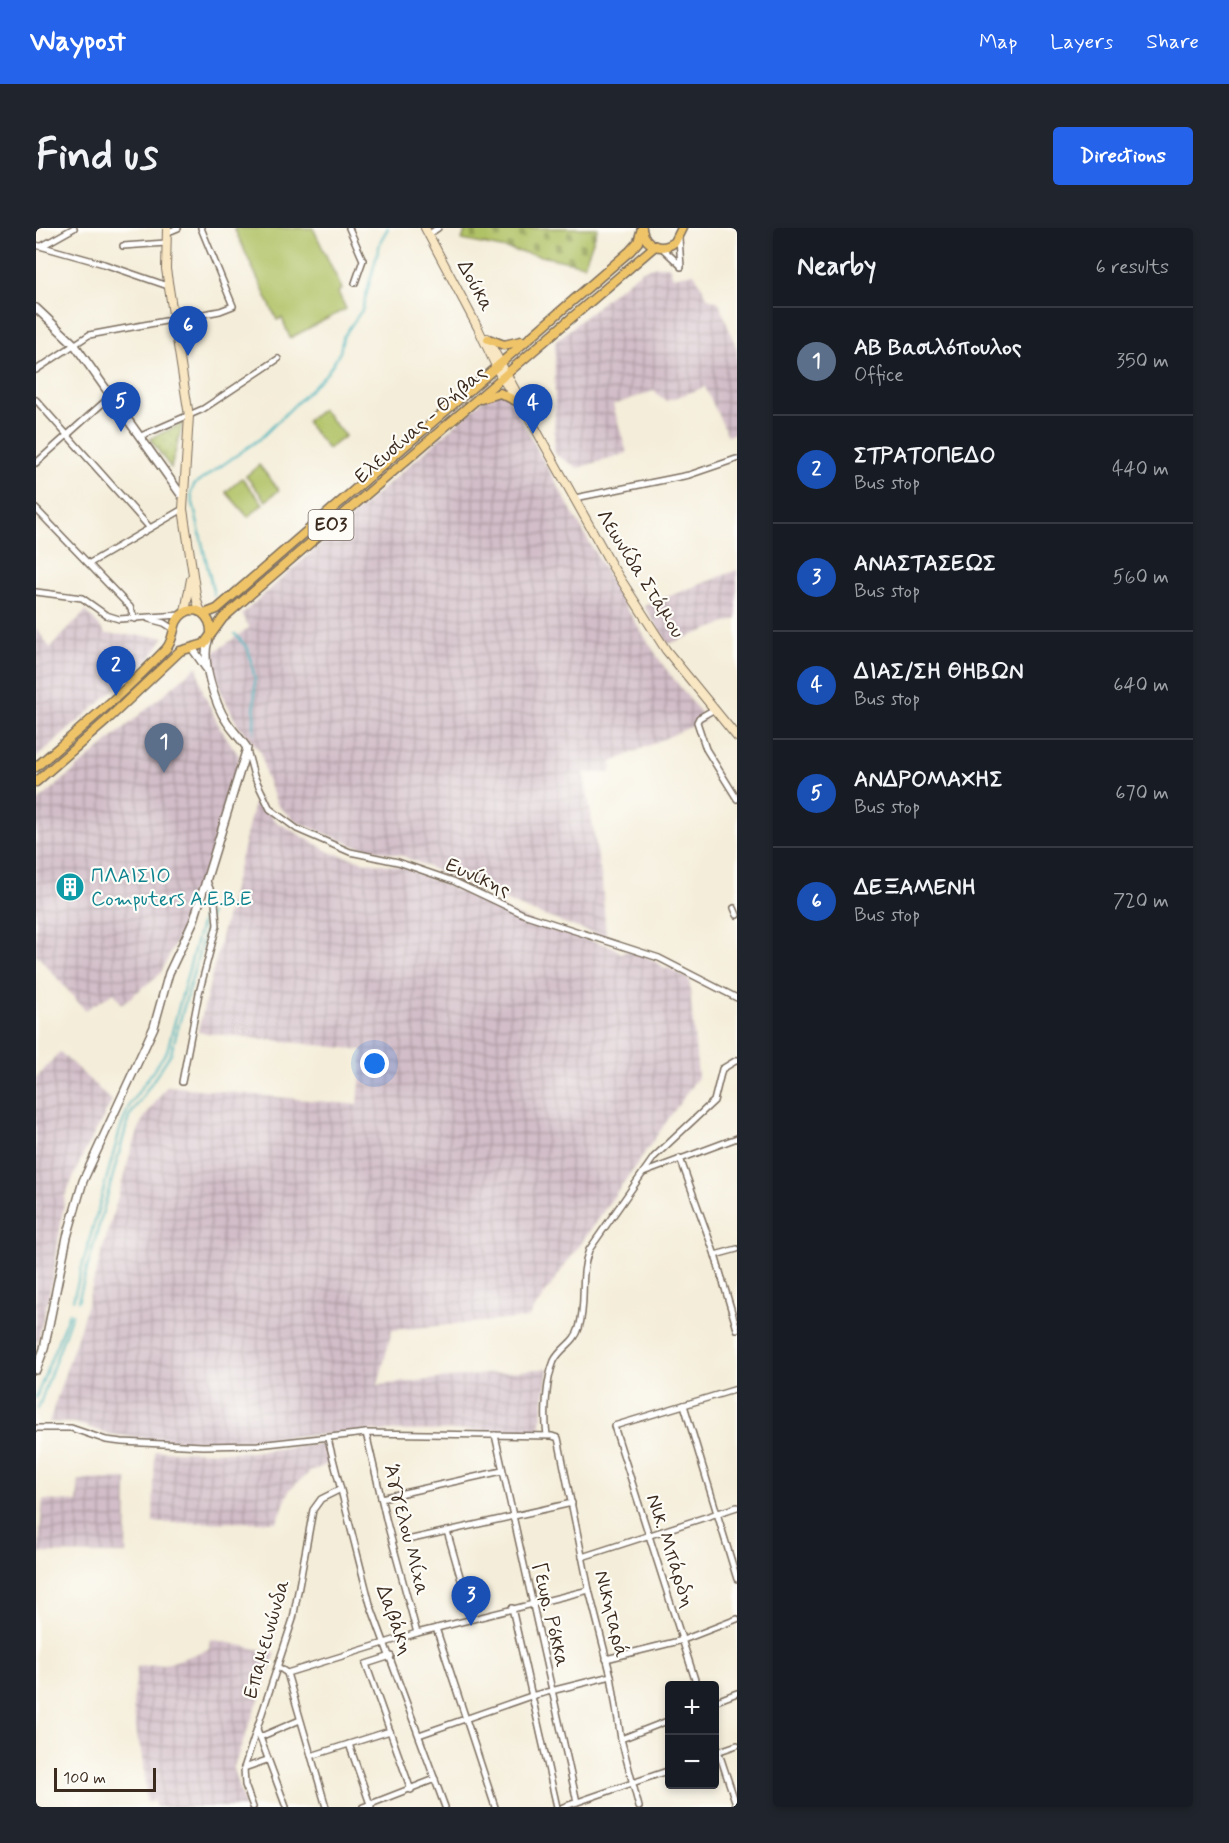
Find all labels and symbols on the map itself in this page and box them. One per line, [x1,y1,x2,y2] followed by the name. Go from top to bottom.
[450,255,500,317] street label: Δούκα
[168,306,208,356] pin: 6
[349,360,493,490] street label: Ελευσίνας - Θήβας
[102,382,140,432] pin: 5
[514,384,552,434] pin: 4
[590,504,690,644] street label: Λεωνίδα Στάμου
[308,510,354,540] road number: ΕΟ3
[96,646,136,696] pin: 2
[144,724,184,773] pin: 1
[441,852,515,904] street label: Ευνίκης
[91,863,252,913] place label: ΠΛΑΙΣΙΟ Computers Α.Ε.Β.Ε
[54,871,86,903] building icon: ΠΛΑΙΣΙΟ Computers Α.Ε.Β.Ε
[360,1049,389,1078] your location
[377,1462,435,1598] street label: Άγγελου Μίχα
[639,1491,701,1611] street label: Νικ. Μπάρδη
[525,1560,575,1670] street label: Γεωρ. Ρόκκα
[587,1568,635,1661] street label: Νικηταρά
[237,1576,297,1702] street label: Επαμεινώνδα
[452,1576,490,1626] pin: 3
[369,1581,419,1659] street label: Δαβάκη
[54,1765,156,1792] scale bar

